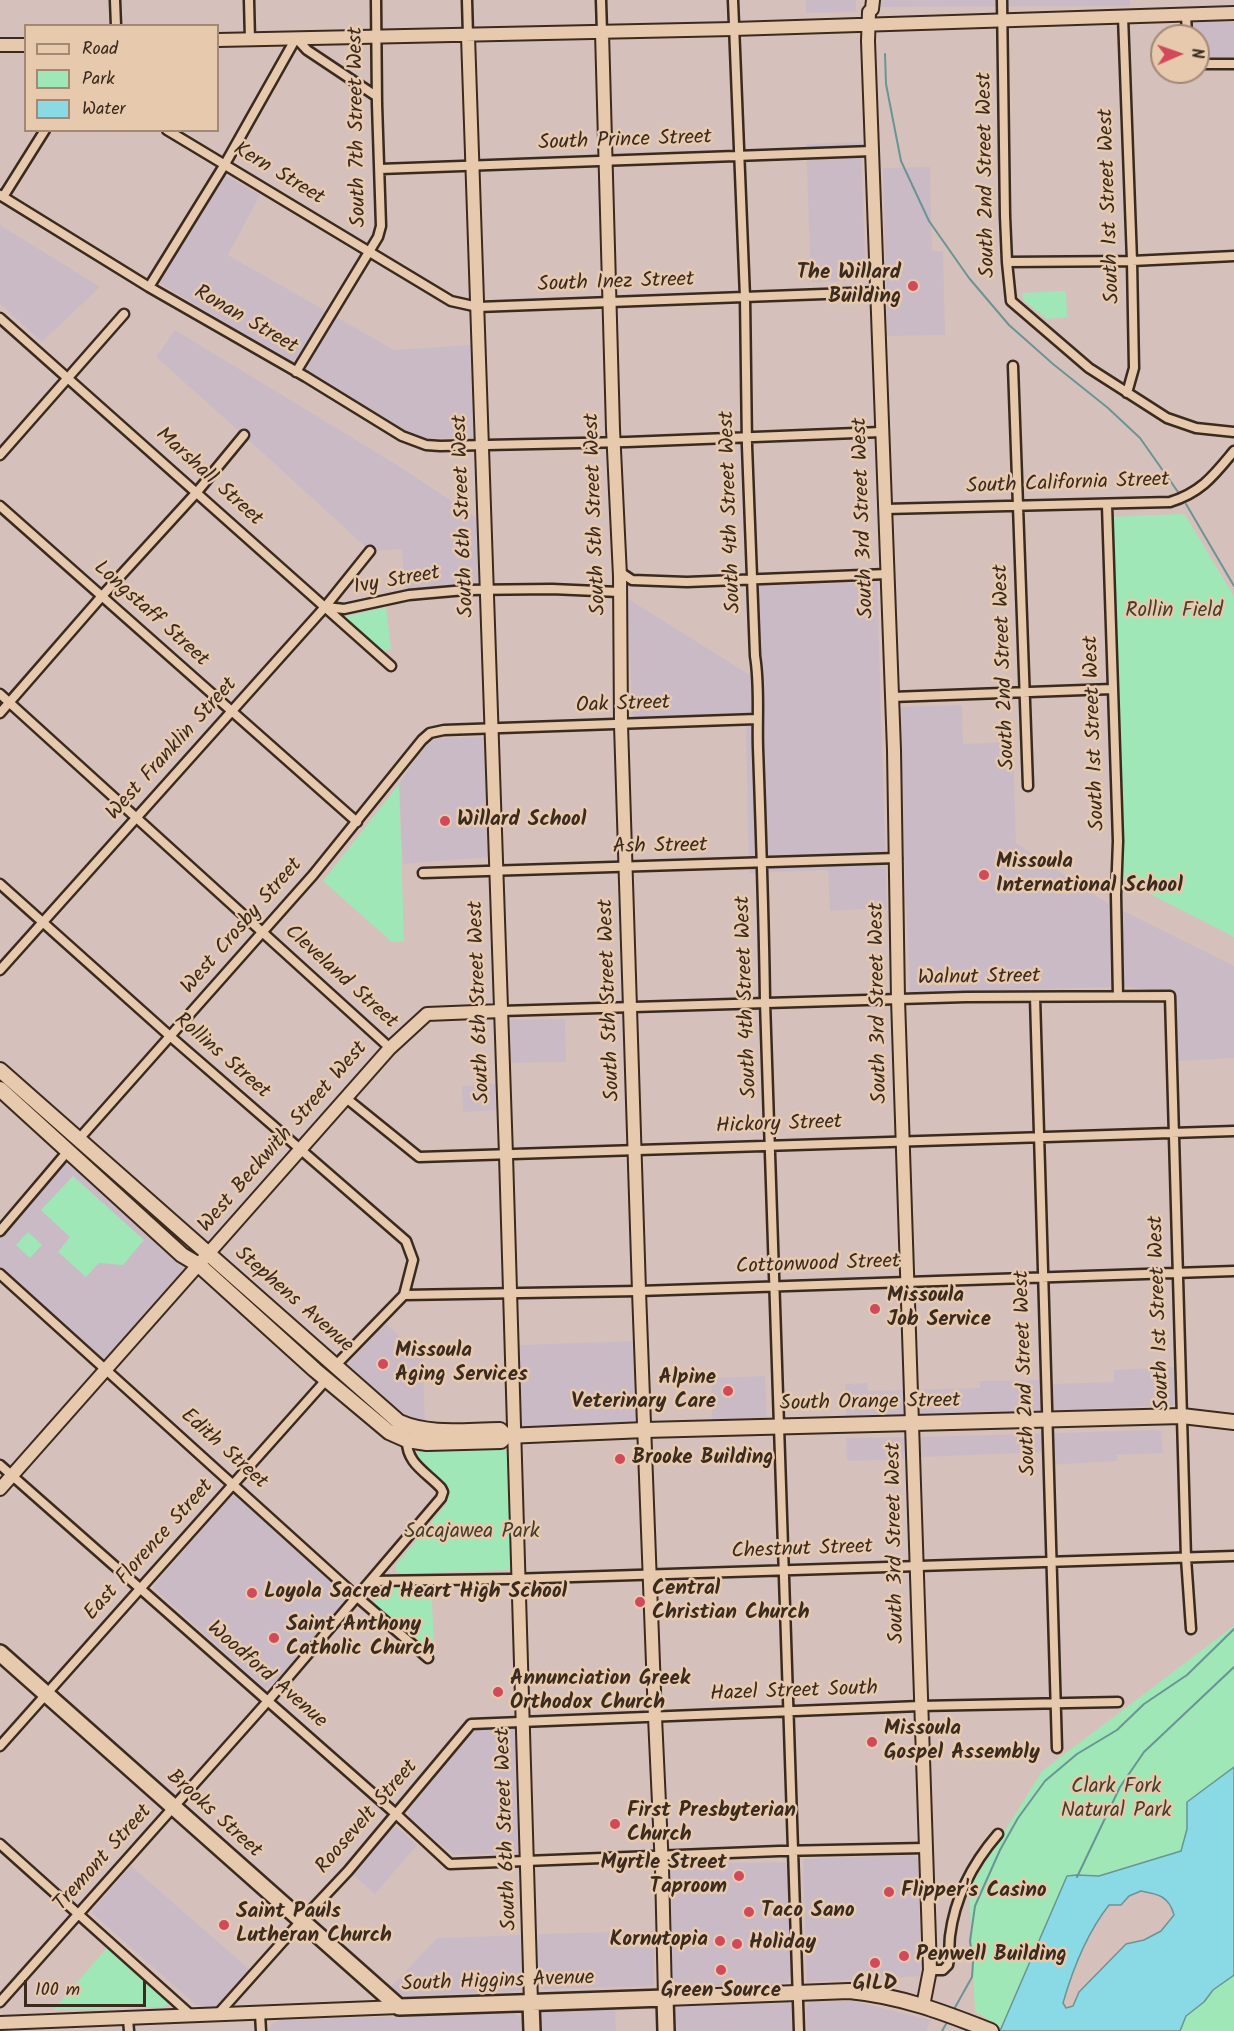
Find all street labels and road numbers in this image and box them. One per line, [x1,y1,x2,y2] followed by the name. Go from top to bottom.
[345,26,373,228] street label: South 7th Street West
[974,72,1002,278] street label: South 2nd Street West
[1095,108,1127,304] street label: South 1st Street West
[538,126,712,158] street label: South Prince Street
[228,138,328,212] street label: Kern Street
[537,269,695,299] street label: South Inez Street
[189,281,301,361] street label: Ronan Street
[716,410,748,614] street label: South 4th Street West
[581,412,613,616] street label: South 5th Street West
[449,414,481,618] street label: South 6th Street West
[849,417,881,619] street label: South 3rd Street West
[149,423,267,533] street label: Marshall Street
[966,469,1170,501] street label: South California Street
[87,557,213,673] street label: Longstaff Street
[352,562,442,602] street label: Ivy Street
[990,564,1022,770] street label: South 2nd Street West
[1080,635,1112,831] street label: South 1st Street West
[102,673,244,827] street label: West Franklin Street
[575,692,671,720] street label: Oak Street
[612,835,708,861] street label: Ash Street
[177,854,309,1000] street label: West Crosby Street
[732,895,764,1099] street label: South 4th Street West
[595,898,627,1102] street label: South 5th Street West
[465,900,497,1104] street label: South 6th Street West
[866,902,894,1104] street label: South 3rd Street West
[278,921,402,1035] street label: Cleveland Street
[918,965,1040,993] street label: Walnut Street
[168,1008,274,1106] street label: Rollins Street
[194,1037,374,1239] street label: West Beckwith Street West
[715,1111,843,1141] street label: Hickory Street
[1145,1215,1177,1411] street label: South 1st Street West
[228,1242,358,1360] street label: Stephens Avenue
[735,1251,901,1281] street label: Cottonwood Street
[1011,1270,1043,1476] street label: South 2nd Street West
[780,1390,960,1418] street label: South Orange Street
[174,1404,272,1496] street label: Edith Street
[883,1442,911,1644] street label: South 3rd Street West
[80,1475,220,1627] street label: East Florence Street
[731,1536,873,1566] street label: Chestnut Street
[201,1617,331,1735] street label: Woodford Avenue
[710,1677,878,1709] street label: Hazel Street South
[492,1727,524,1931] street label: South 6th Street West
[312,1756,424,1880] street label: Roosevelt Street
[160,1766,266,1864] street label: Brooks Street
[50,1800,158,1918] street label: Tremont Street
[401,1967,595,1999] street label: South Higgins Avenue

